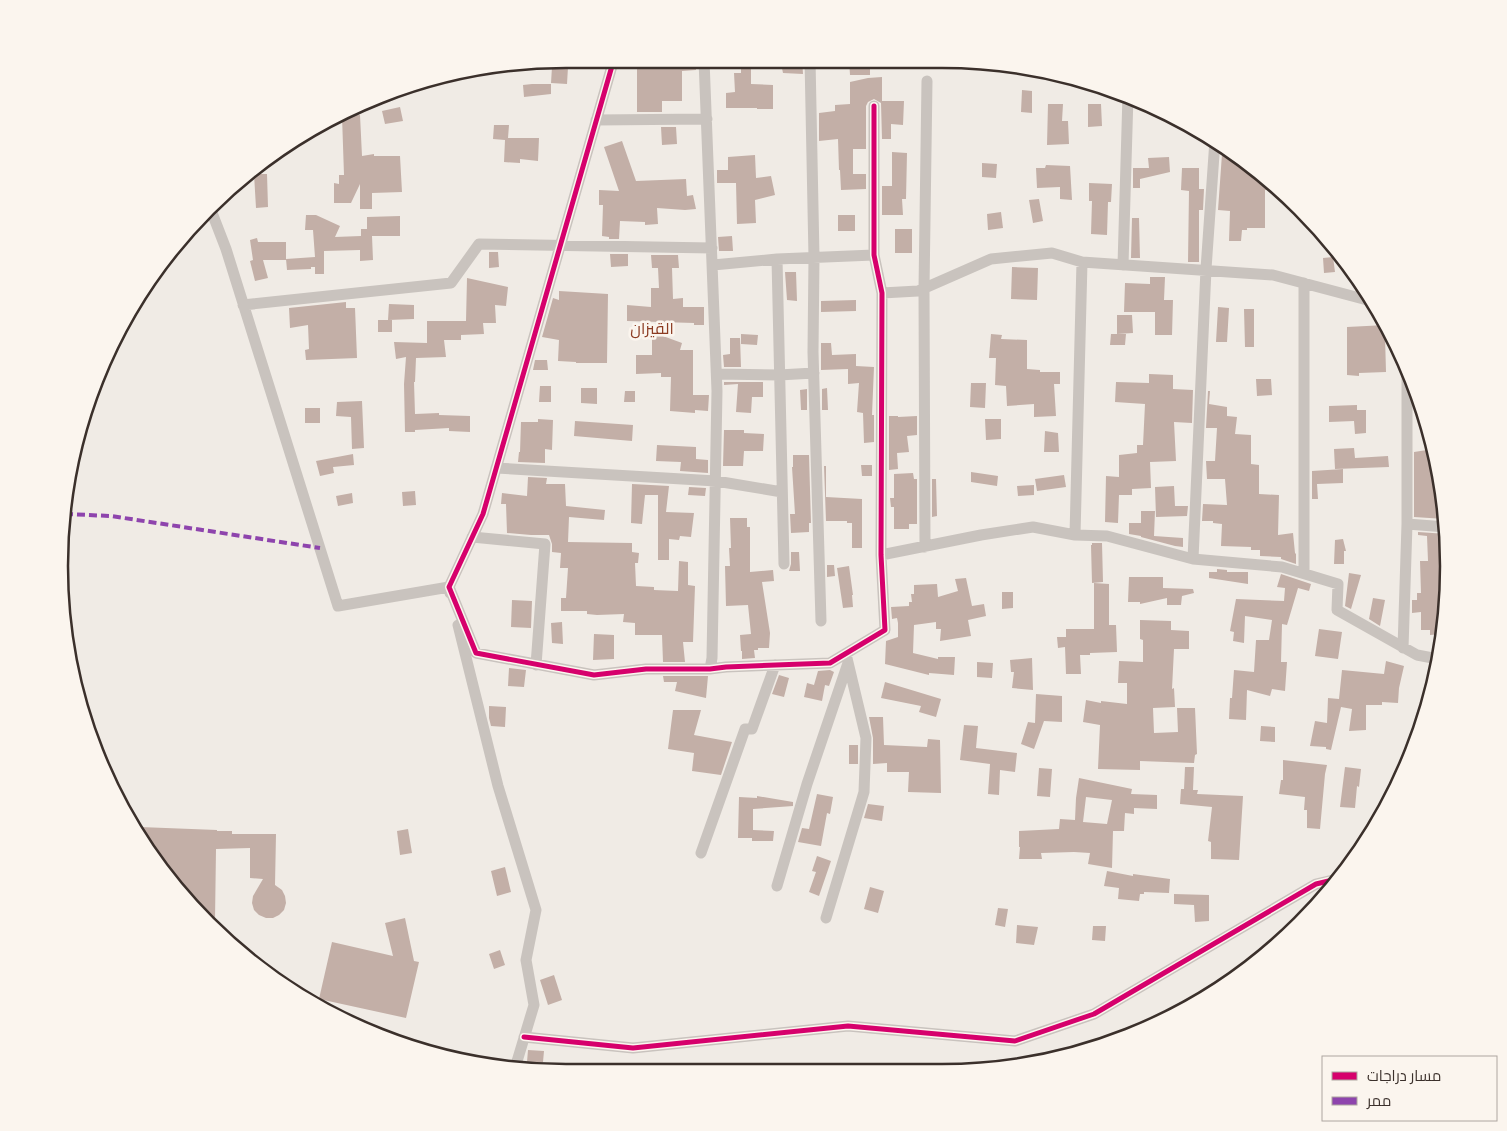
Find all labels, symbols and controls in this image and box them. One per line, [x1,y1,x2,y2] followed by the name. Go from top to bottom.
[630,318,674,339] district label: القيزان
[1322,1056,1497,1121] legend
[1367,1066,1441,1085] text: مسار دراجات
[1366,1091,1391,1110] text: ممر

